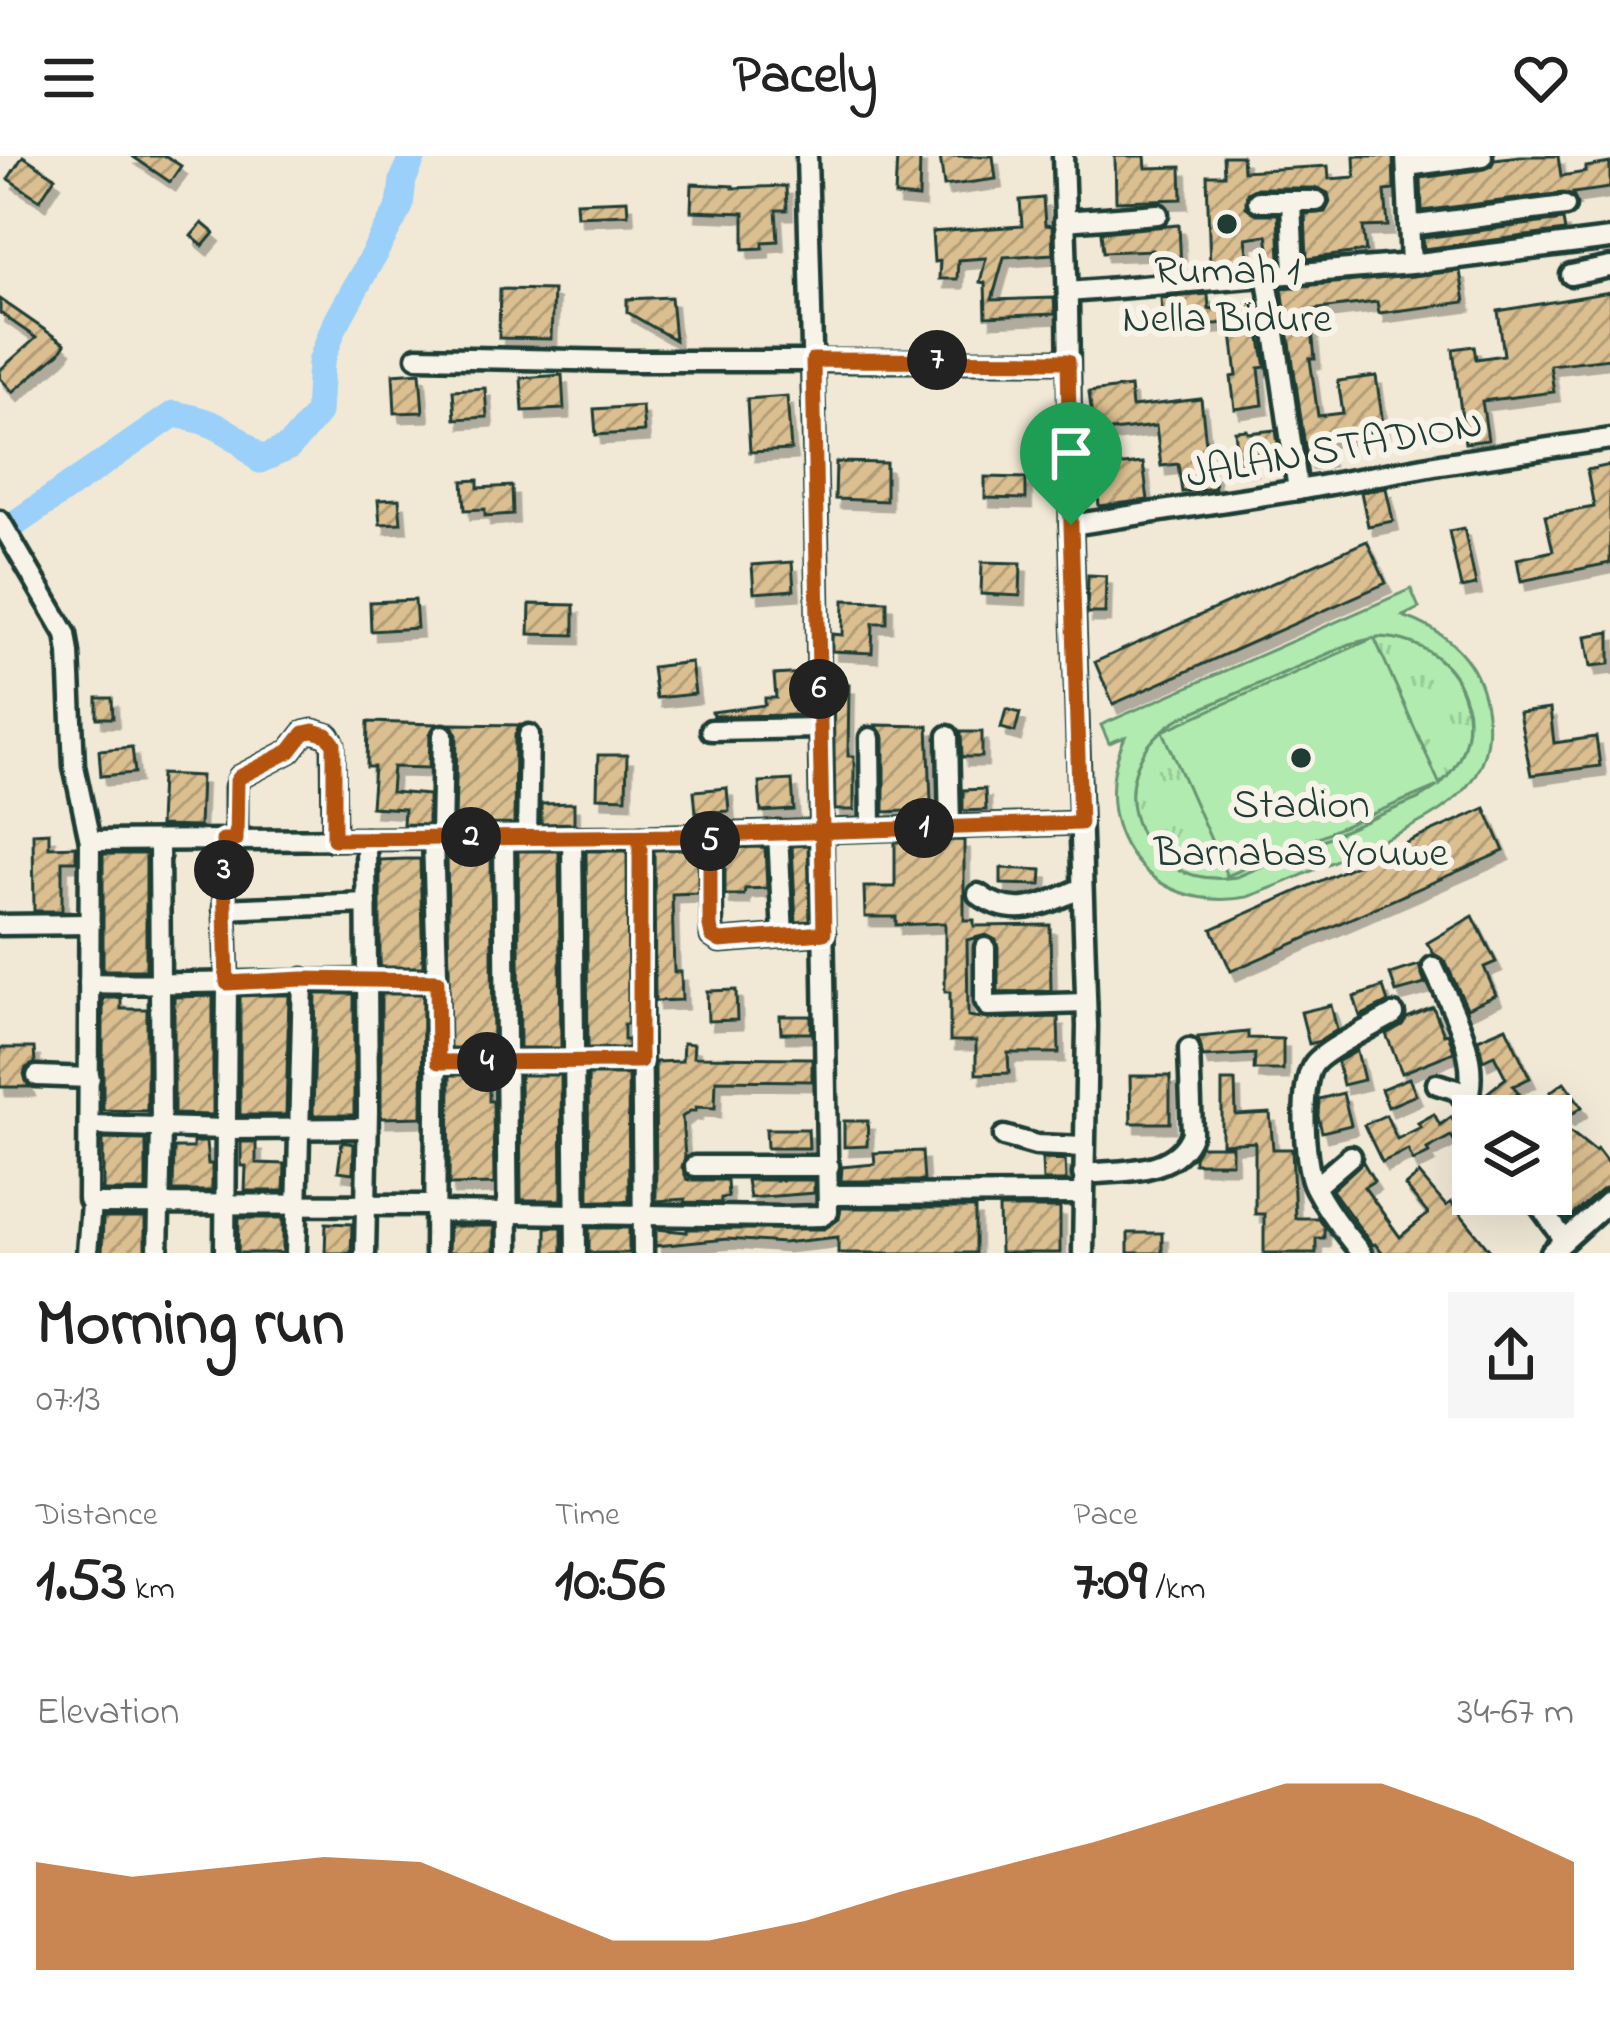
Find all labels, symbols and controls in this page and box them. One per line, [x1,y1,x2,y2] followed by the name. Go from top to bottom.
[733,39,877,117] text: Pacely
[36,45,102,111] icon: menu
[1508,45,1574,111] icon: heart
[1214,211,1240,237] marker: Rumah 1 Nella Bidure
[1122,242,1332,351] place label: Rumah 1 Nella Bidure
[907,330,967,390] pin: 7
[930,336,944,384] text: 7
[1182,394,1488,507] street label: JALAN STADION
[1020,402,1122,525] pin
[1038,420,1104,486] icon: arrive
[789,659,849,719] pin: 6
[812,665,826,713] text: 6
[1288,745,1314,771] marker: Stadion Barnabas Youwe
[1153,776,1448,885] place label: Stadion Barnabas Youwe
[894,798,954,858] pin: 1
[919,804,929,852] text: 1
[441,807,501,867] pin: 2
[680,811,740,871] pin: 5
[463,813,479,861] text: 2
[701,817,719,865] text: 5
[194,840,254,900] pin: 3
[217,846,231,894] text: 3
[457,1032,517,1092] pin: 4
[480,1038,494,1086] text: 4
[1452,1095,1572,1215] map controls
[1452,1095,1572,1215] button: layers
[36,1279,345,1375] text: Morning run
[1448,1292,1574,1418] button: share
[36,1372,101,1429] text: 07:13
[36,1492,158,1540] text: Distance
[555,1492,620,1540] text: Time
[1073,1492,1138,1540] text: Pace
[36,1540,126,1627] text: 1.53
[555,1540,665,1627] text: 10:56
[1073,1540,1147,1627] text: 7:09
[126,1566,175,1614] text: km
[1147,1566,1206,1614] text: /km
[36,1685,179,1742] text: Elevation
[1457,1685,1574,1742] text: 34–67 m

